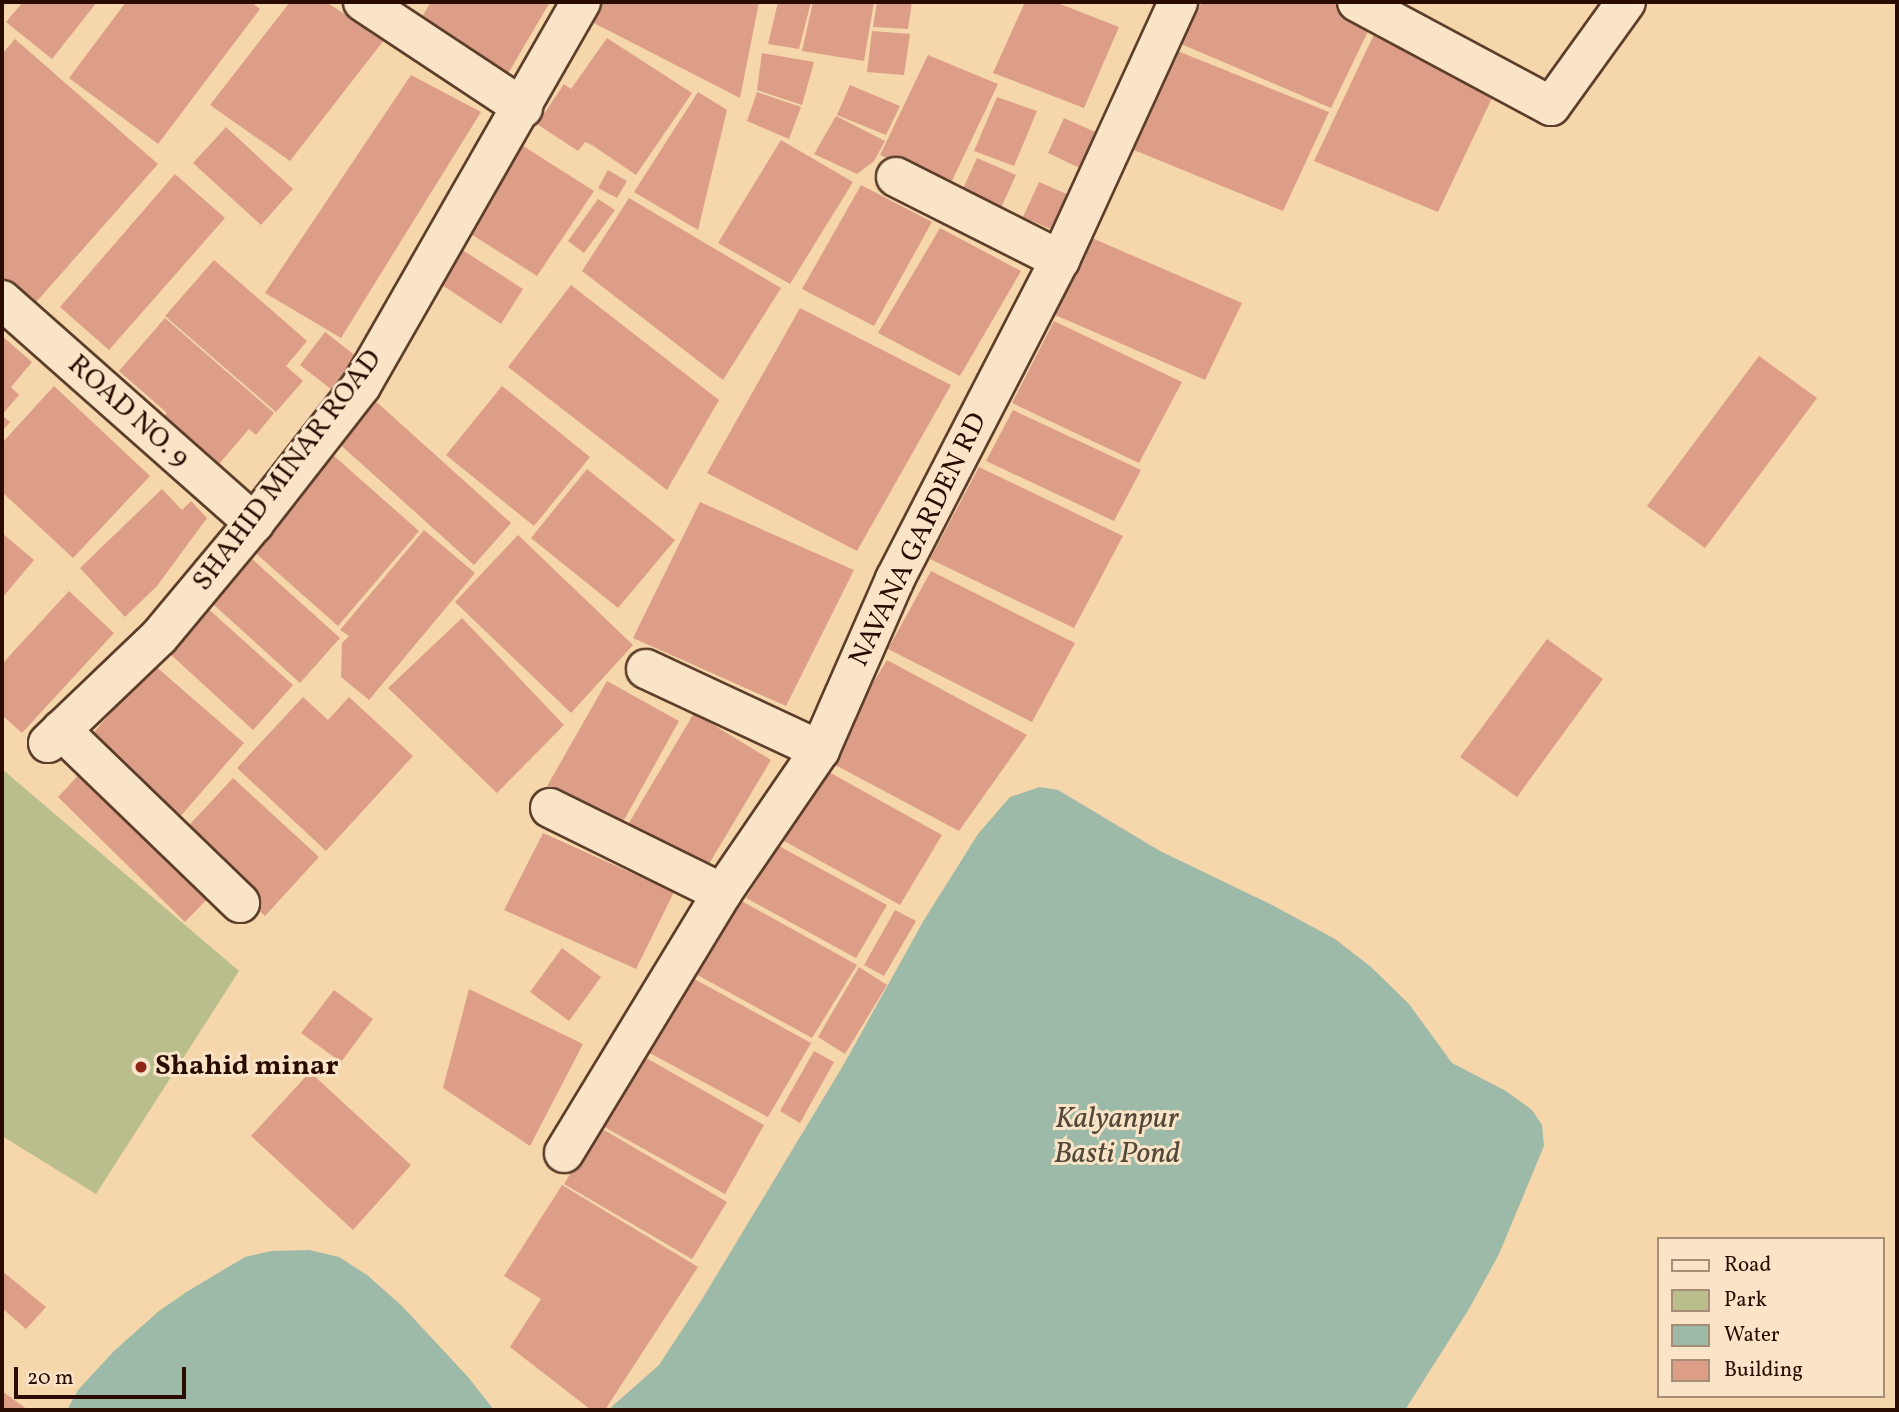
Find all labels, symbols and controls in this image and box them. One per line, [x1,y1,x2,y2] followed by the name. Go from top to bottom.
[186,344,390,598] street label: SHAHID MINAR ROAD
[60,349,196,475] street label: ROAD NO. 9
[843,408,995,672] street label: NAVANA GARDEN RD
[155,1050,339,1084] place label: Shahid minar
[133,1059,149,1075] marker: Shahid minar
[1054,1101,1180,1172] water label: Kalyanpur Basti Pond
[1658,1237,1885,1398] legend
[1724,1251,1771,1280] text: Road
[1724,1286,1767,1315] text: Park
[1724,1321,1780,1350] text: Water
[18,1352,189,1396] scale bar
[1724,1356,1803,1385] text: Building
[27,1364,73,1393] text: 20 m

